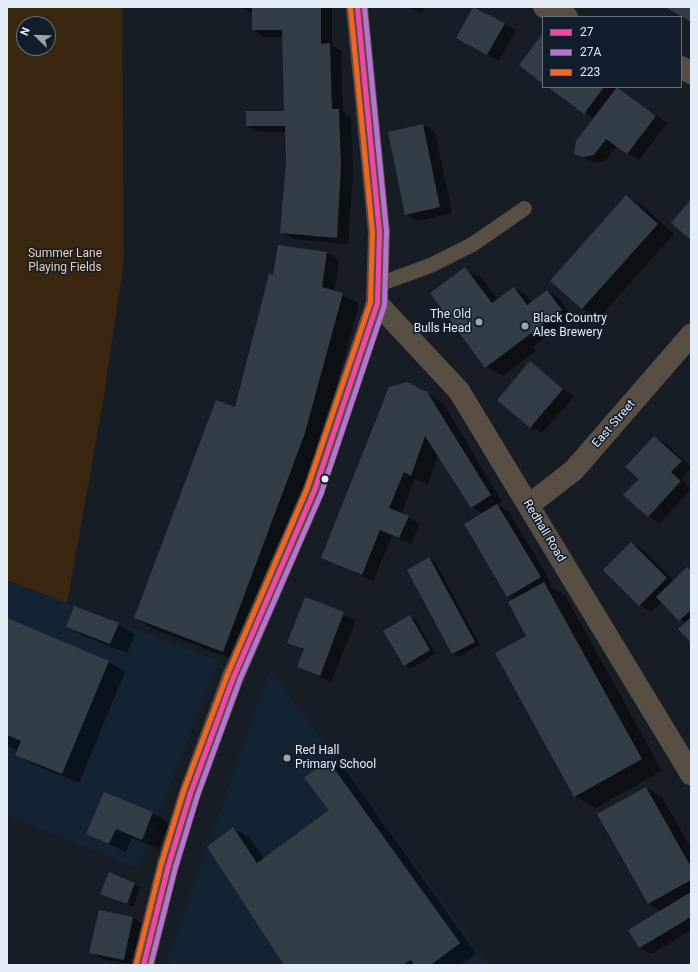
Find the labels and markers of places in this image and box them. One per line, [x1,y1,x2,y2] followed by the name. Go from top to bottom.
[414,308,471,336] place label: The Old Bulls Head
[533,312,607,340] place label: Black Country Ales Brewery
[474,317,484,327] marker: The Old Bulls Head
[520,321,530,331] marker: Black Country Ales Brewery
[320,474,330,484] unlabelled marker
[295,744,376,772] place label: Red Hall Primary School
[282,753,292,763] marker: Red Hall Primary School

